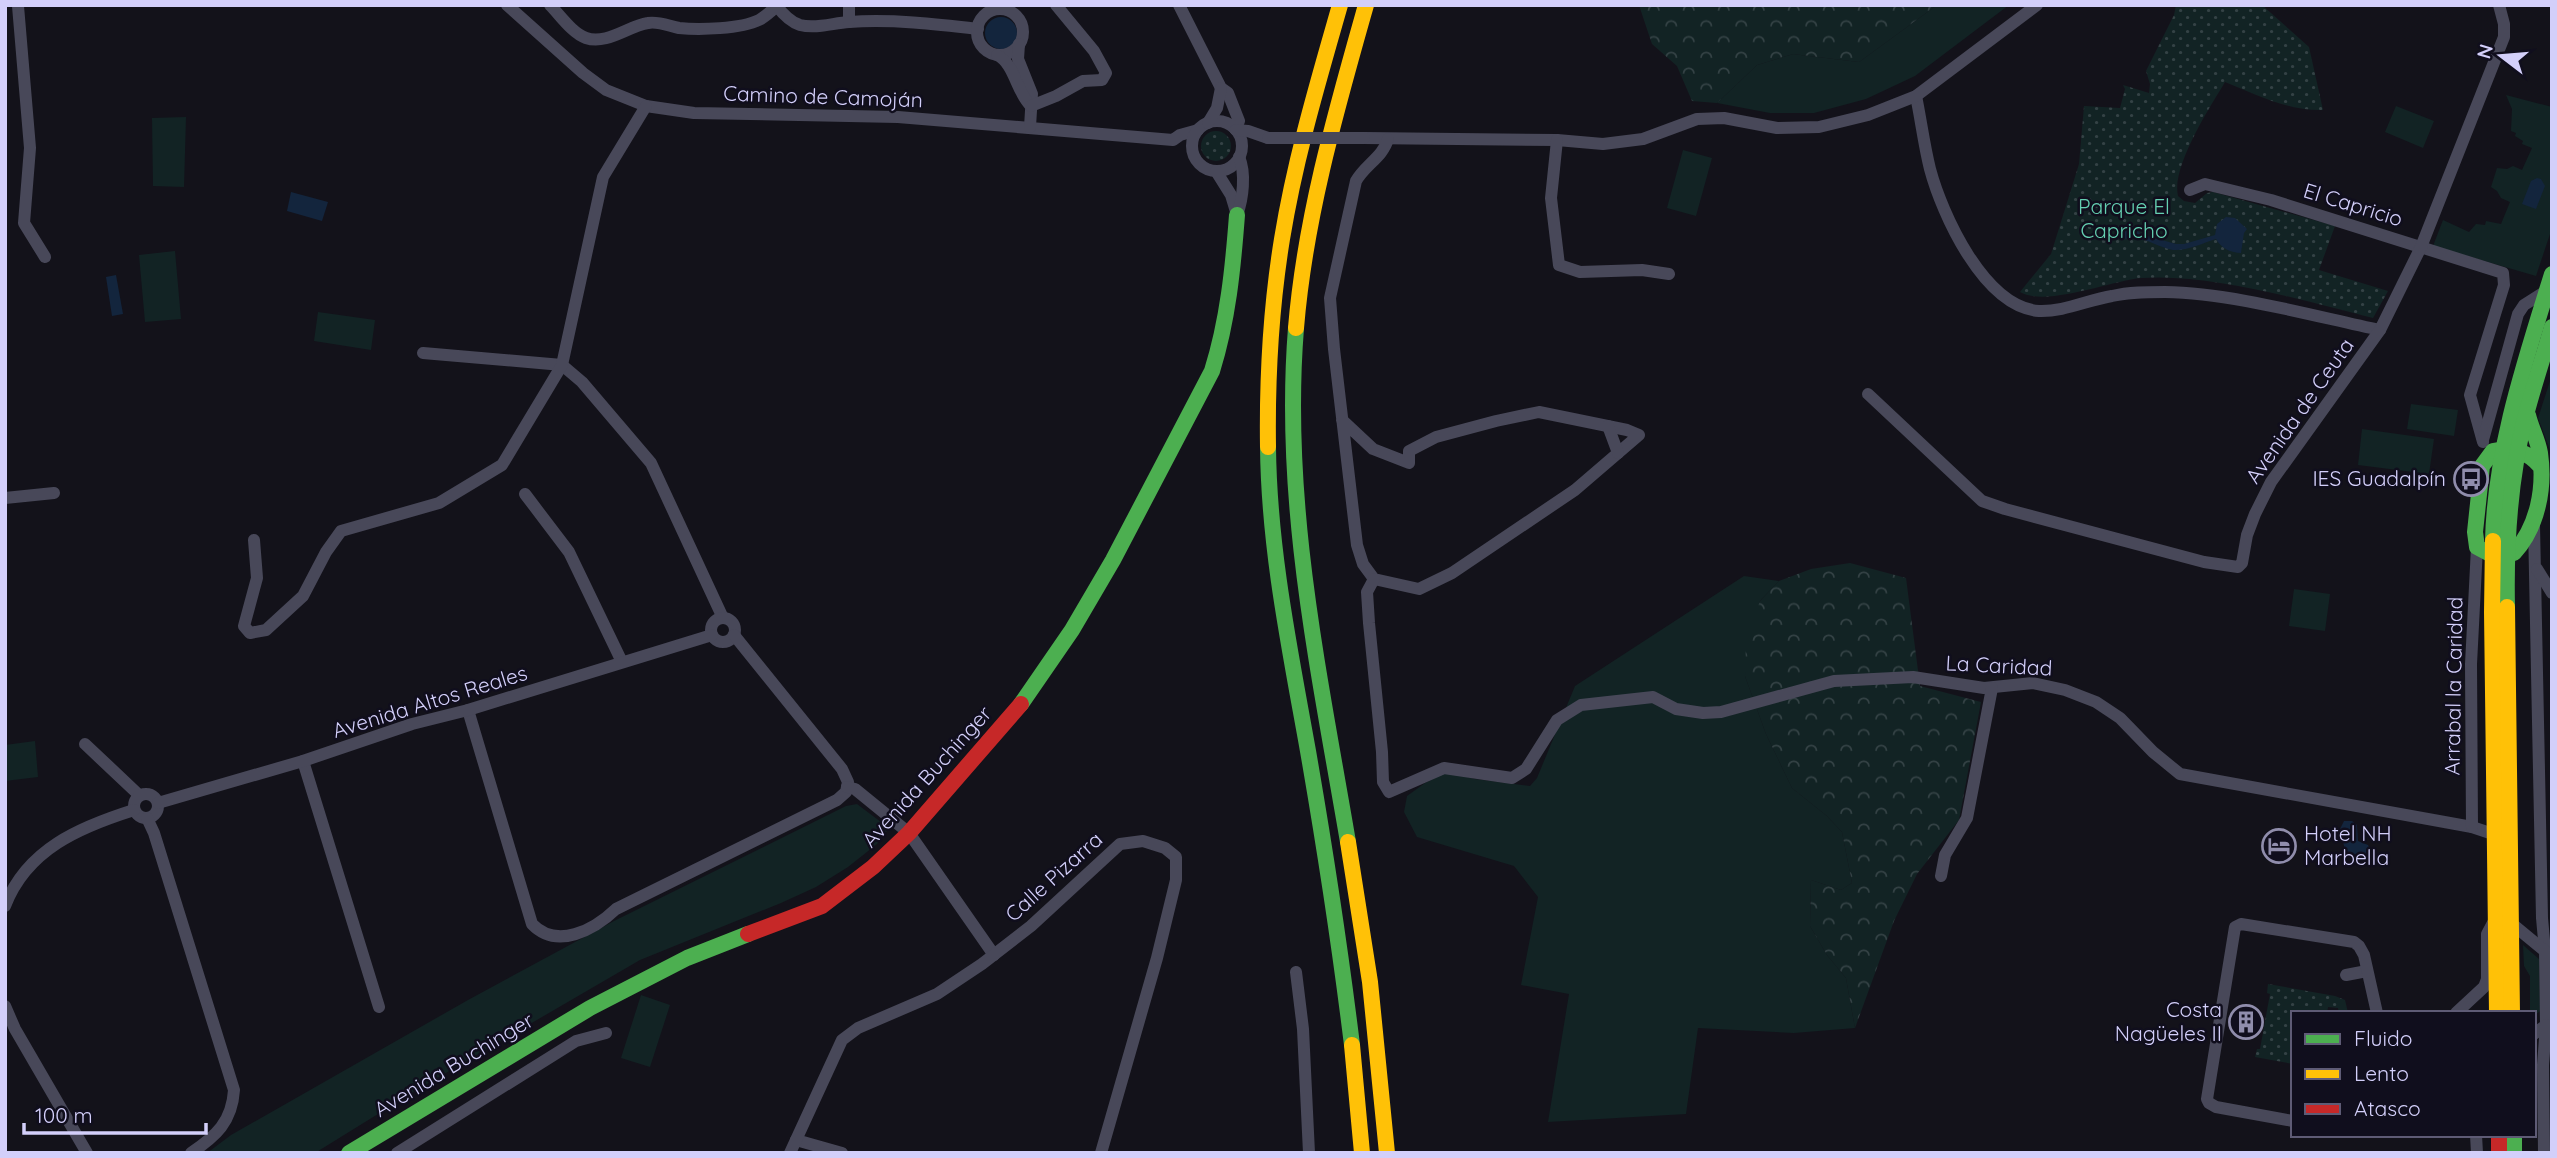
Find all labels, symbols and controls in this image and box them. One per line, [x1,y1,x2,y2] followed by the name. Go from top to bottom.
[2466,21,2536,91] north arrow
[2471,41,2498,61] text: N
[723,80,923,112] street label: Camino de Camoján
[2301,177,2406,231] street label: El Capricio
[2078,193,2170,243] park label: Parque El Capricho
[2239,333,2359,488] street label: Avenida de Ceuta
[2452,460,2490,498] bus stop icon: IES Guadalpín
[2312,465,2446,491] place label: IES Guadalpín
[2438,596,2468,776] street label: Arrabal la Caridad
[1945,649,2053,681] street label: La Caridad
[329,659,530,743] street label: Avenida Altos Reales
[856,700,997,852] street label: Avenida Buchinger
[2304,820,2392,870] place label: Hotel NH Marbella
[999,826,1107,927] street label: Calle Pizarra
[2260,827,2298,865] hotel icon: Hotel NH Marbella
[2115,996,2222,1046] place label: Costa Nagüeles II
[2227,1003,2265,1041] building icon: Costa Nagüeles II
[369,1006,538,1122] street label: Avenida Buchinger
[2291,1011,2536,1137] legend
[2354,1025,2412,1051] text: Fluido
[2354,1060,2409,1086] text: Lento
[24,1092,206,1136] scale bar
[2354,1095,2421,1121] text: Atasco
[35,1102,93,1128] text: 100 m

